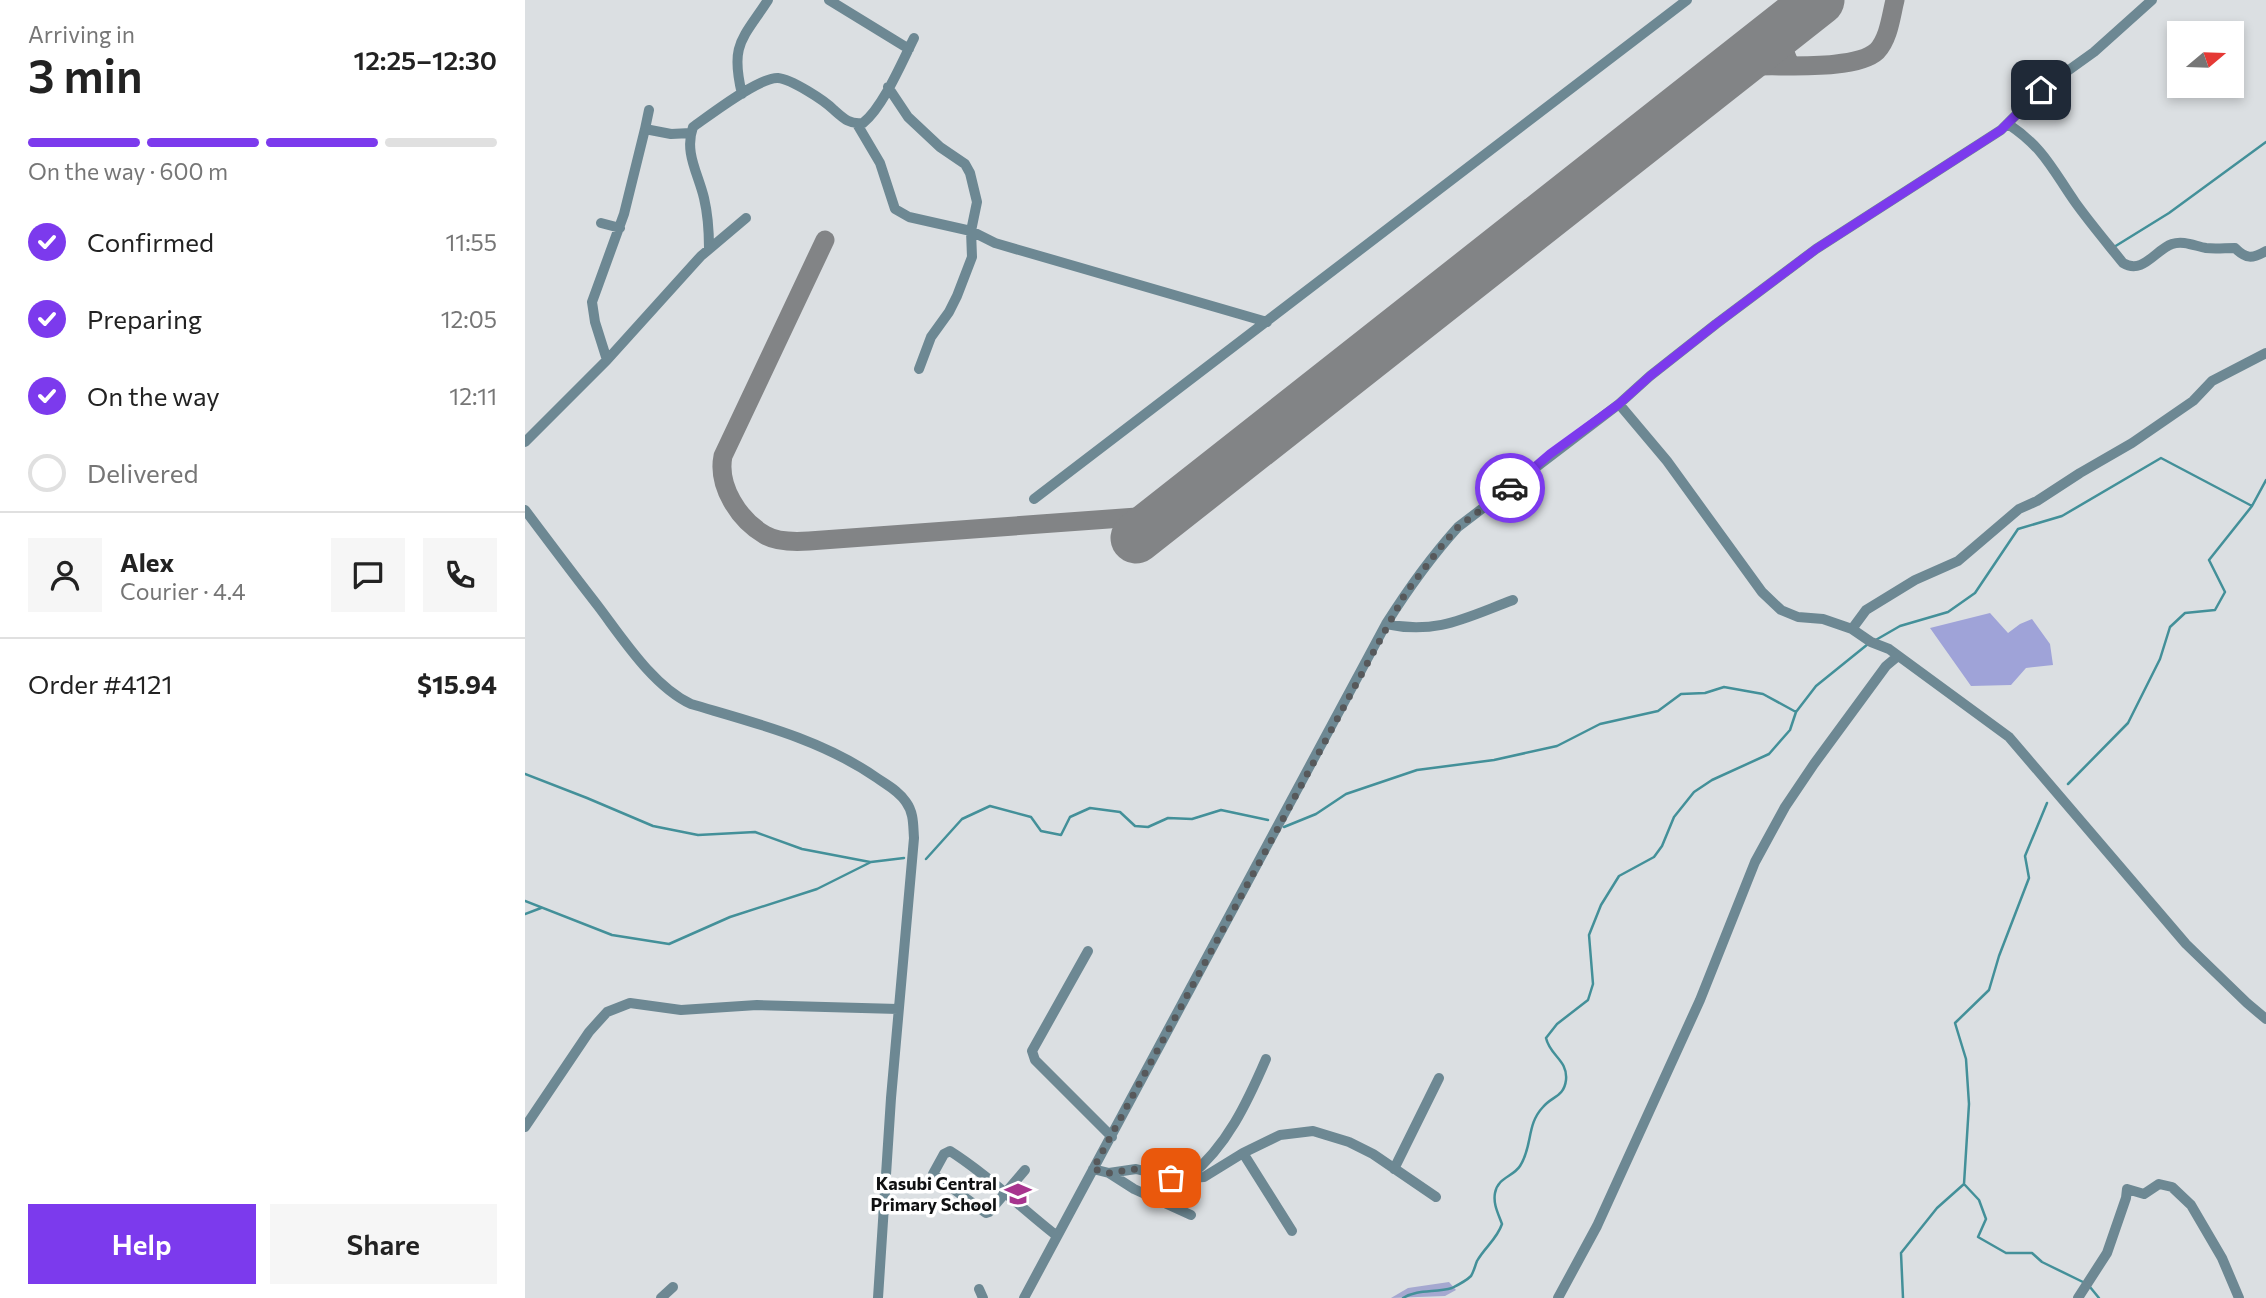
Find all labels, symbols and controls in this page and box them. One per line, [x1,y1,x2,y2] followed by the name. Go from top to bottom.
[28,20,135,48] text: Arriving in
[2167,21,2243,98] north arrow
[2167,21,2244,98] map controls
[354,44,497,75] text: 12:25–12:30
[28,46,143,102] text: 3 min
[2011,60,2071,120] pin
[2022,71,2060,109] icon: home
[28,157,228,185] text: On the way · 600 m
[28,223,66,261] icon: check
[87,226,214,257] text: Confirmed
[445,228,497,256] text: 11:55
[28,300,66,338] icon: check
[87,303,202,334] text: Preparing
[441,305,497,333] text: 12:05
[28,377,66,415] icon: check
[87,380,220,411] text: On the way
[449,382,497,410] text: 12:11
[1475,453,1545,523] courier
[87,457,198,488] text: Delivered
[1491,469,1529,507] icon: car
[28,538,102,612] button: person
[331,538,405,612] button: chat
[423,538,497,612] button: phone
[120,546,174,577] text: Alex
[120,577,246,605] text: Courier · 4.4
[28,668,173,699] text: Order #4121
[417,668,497,699] text: $15.94
[1141,1148,1201,1208] pin
[1152,1159,1190,1197] icon: bag
[871,1172,997,1215] place label: Kasubi Central Primary School
[1003,1179,1033,1209] school or university icon: Kasubi Central Primary School
[28,1204,256,1284] button: Help
[270,1204,497,1284] button: Share

